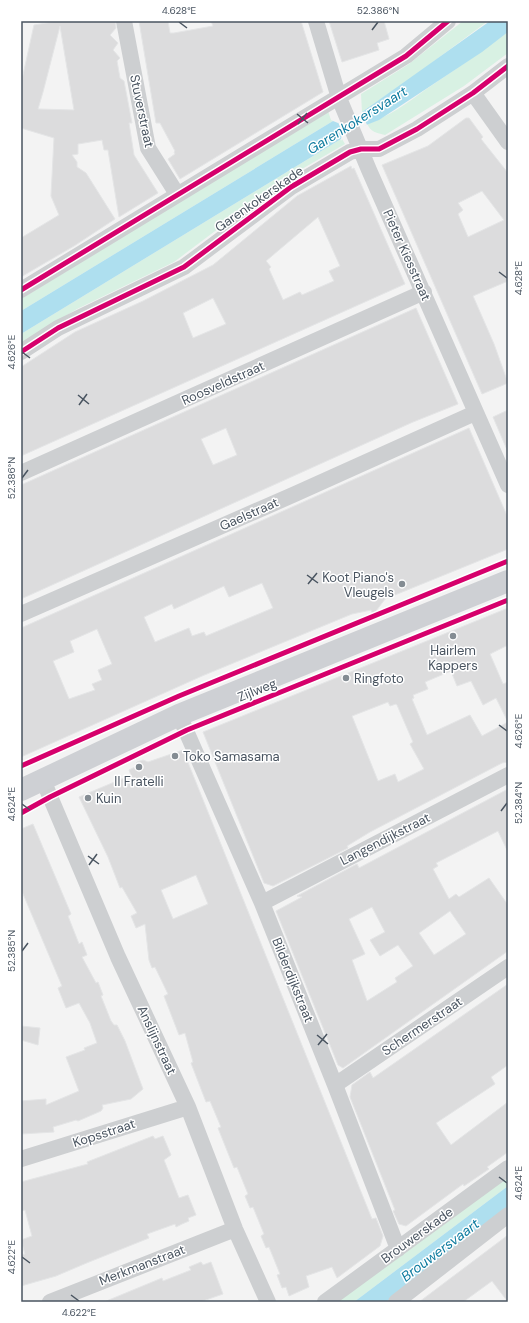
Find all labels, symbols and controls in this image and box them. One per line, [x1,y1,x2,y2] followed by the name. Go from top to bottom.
[162,4,197,17] text: 4.628°E
[357,4,399,17] text: 52.386°N
[126,73,158,149] street label: Stuverstraat
[304,82,411,158] water label: Garenkokersvaart
[212,162,306,236] street label: Garenkokerskade
[379,207,435,303] street label: Pieter Kiesstraat
[512,260,525,295] text: 4.628°E
[5,334,18,369] text: 4.626°E
[179,357,267,409] street label: Roosveldstraat
[5,457,18,499] text: 52.386°N
[217,494,281,534] street label: Gaelstraat
[322,569,394,601] place label: Koot Piano's Vleugels
[397,579,407,589] marker: Koot Piano's Vleugels
[448,631,458,641] marker: Hairlem Kappers
[428,642,478,674] place label: Hairlem Kappers
[354,670,404,687] place label: Ringfoto
[341,673,351,683] marker: Ringfoto
[235,675,279,705] street label: Zijlweg
[512,713,525,748] text: 4.626°E
[183,748,280,765] place label: Toko Samasama
[170,751,180,761] marker: Toko Samasama
[134,762,144,772] marker: Il Fratelli
[114,773,164,790] place label: Il Fratelli
[512,782,525,824] text: 52.384°N
[5,786,18,821] text: 4.624°E
[96,790,121,807] place label: Kuin
[83,793,93,803] marker: Kuin
[337,809,433,869] street label: Langendijkstraat
[5,930,18,972] text: 52.385°N
[268,935,318,1025] street label: Bilderdijkstraat
[378,993,466,1059] street label: Schermerstraat
[134,1003,180,1077] street label: Anslijnstraat
[71,1115,137,1151] street label: Kopsstraat
[512,1165,525,1200] text: 4.624°E
[378,1203,456,1267] street label: Brouwerskade
[397,1214,483,1285] water label: Brouwersvaart
[5,1239,18,1274] text: 4.622°E
[96,1241,188,1289] street label: Merkmanstraat
[62,1306,97,1319] text: 4.622°E

